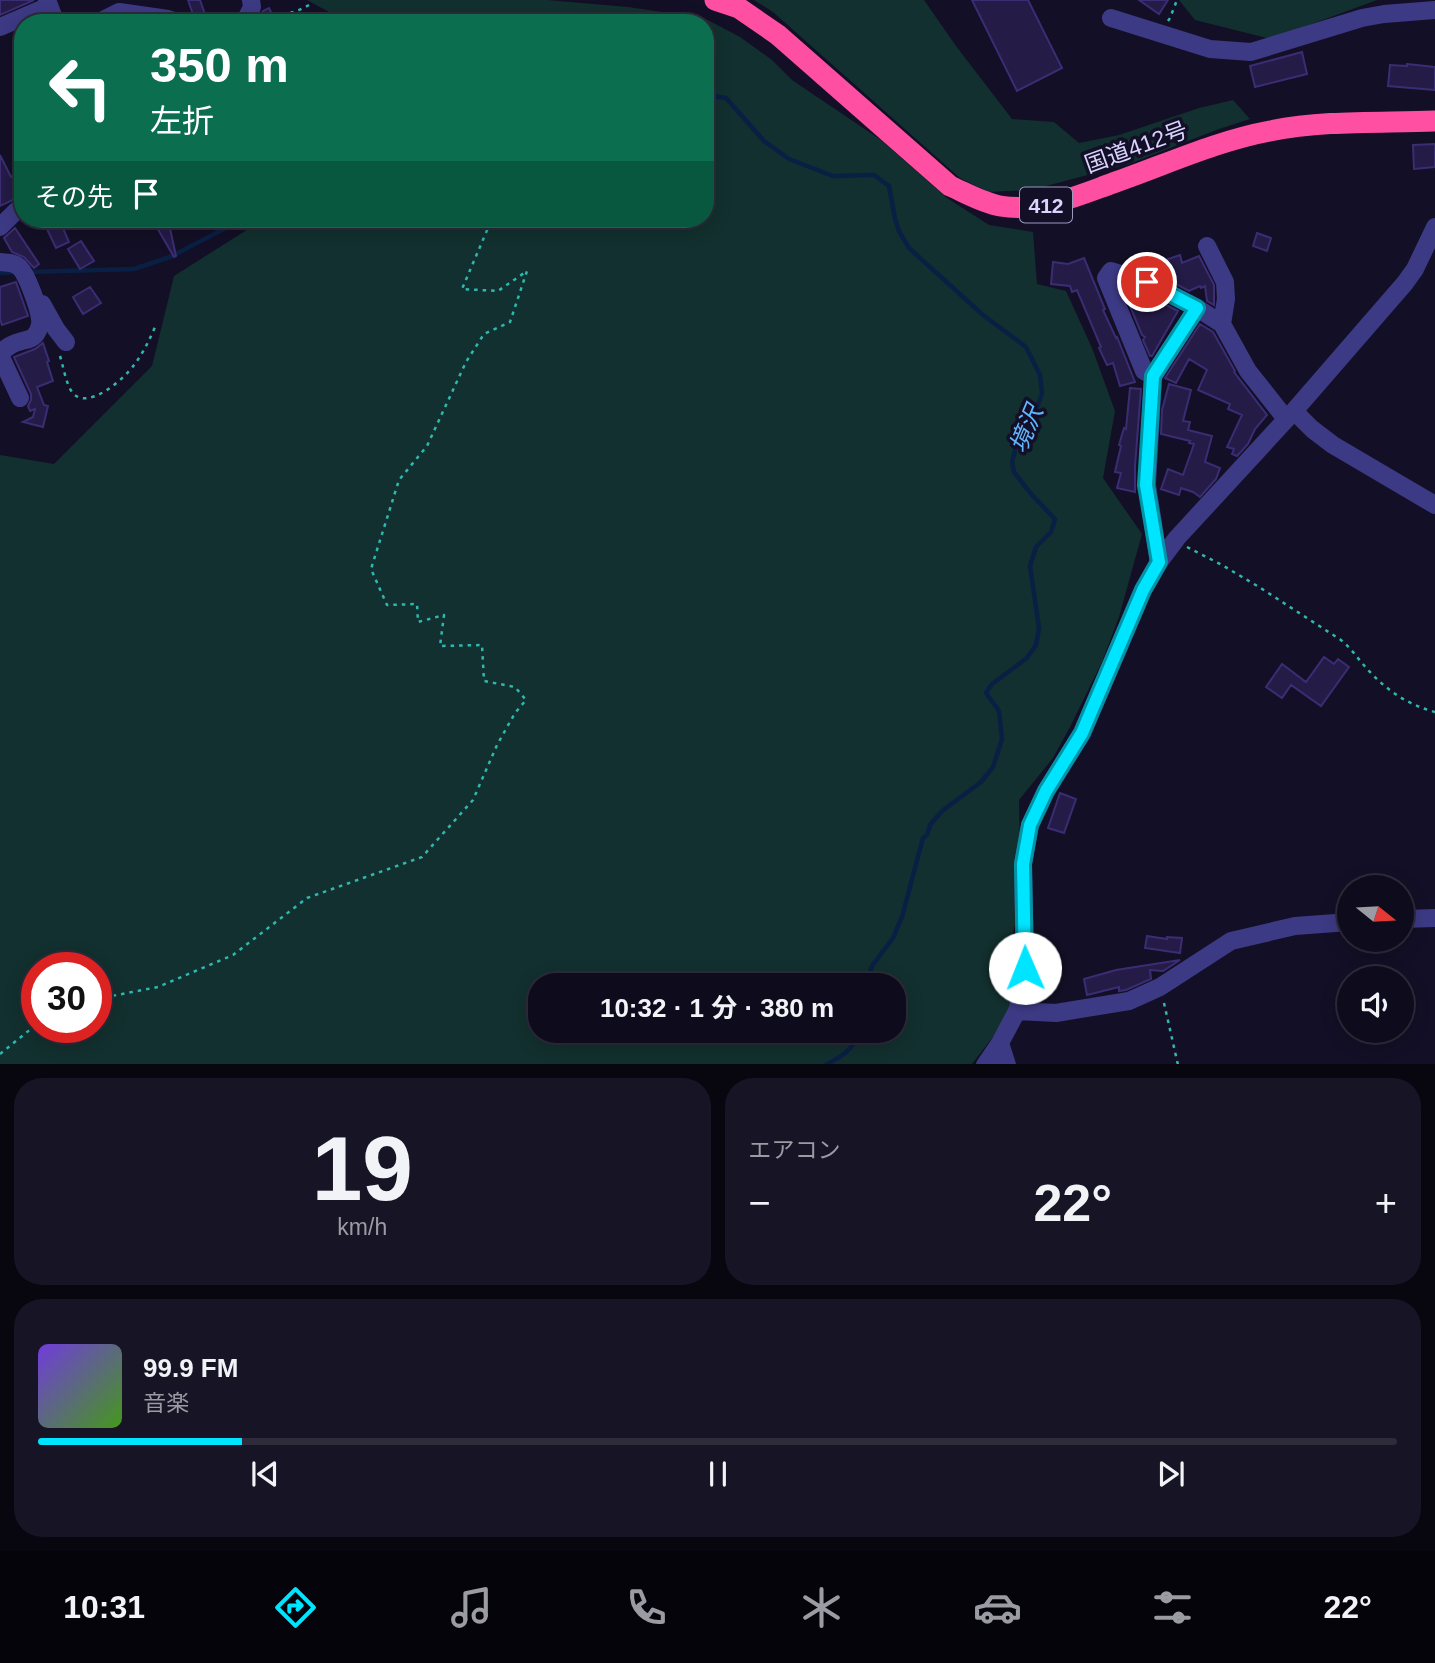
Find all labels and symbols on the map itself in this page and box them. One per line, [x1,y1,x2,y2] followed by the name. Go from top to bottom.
[1081,116,1191,178] street label: 国道412号
[1020,188,1072,222] road number: 412
[1117,252,1177,312] pin
[1004,399,1049,456] water label: 境沢
[1337,875,1414,952] north arrow
[988,931,1062,1005] position arrow
[21,952,112,1043] speed limit sign: 30

